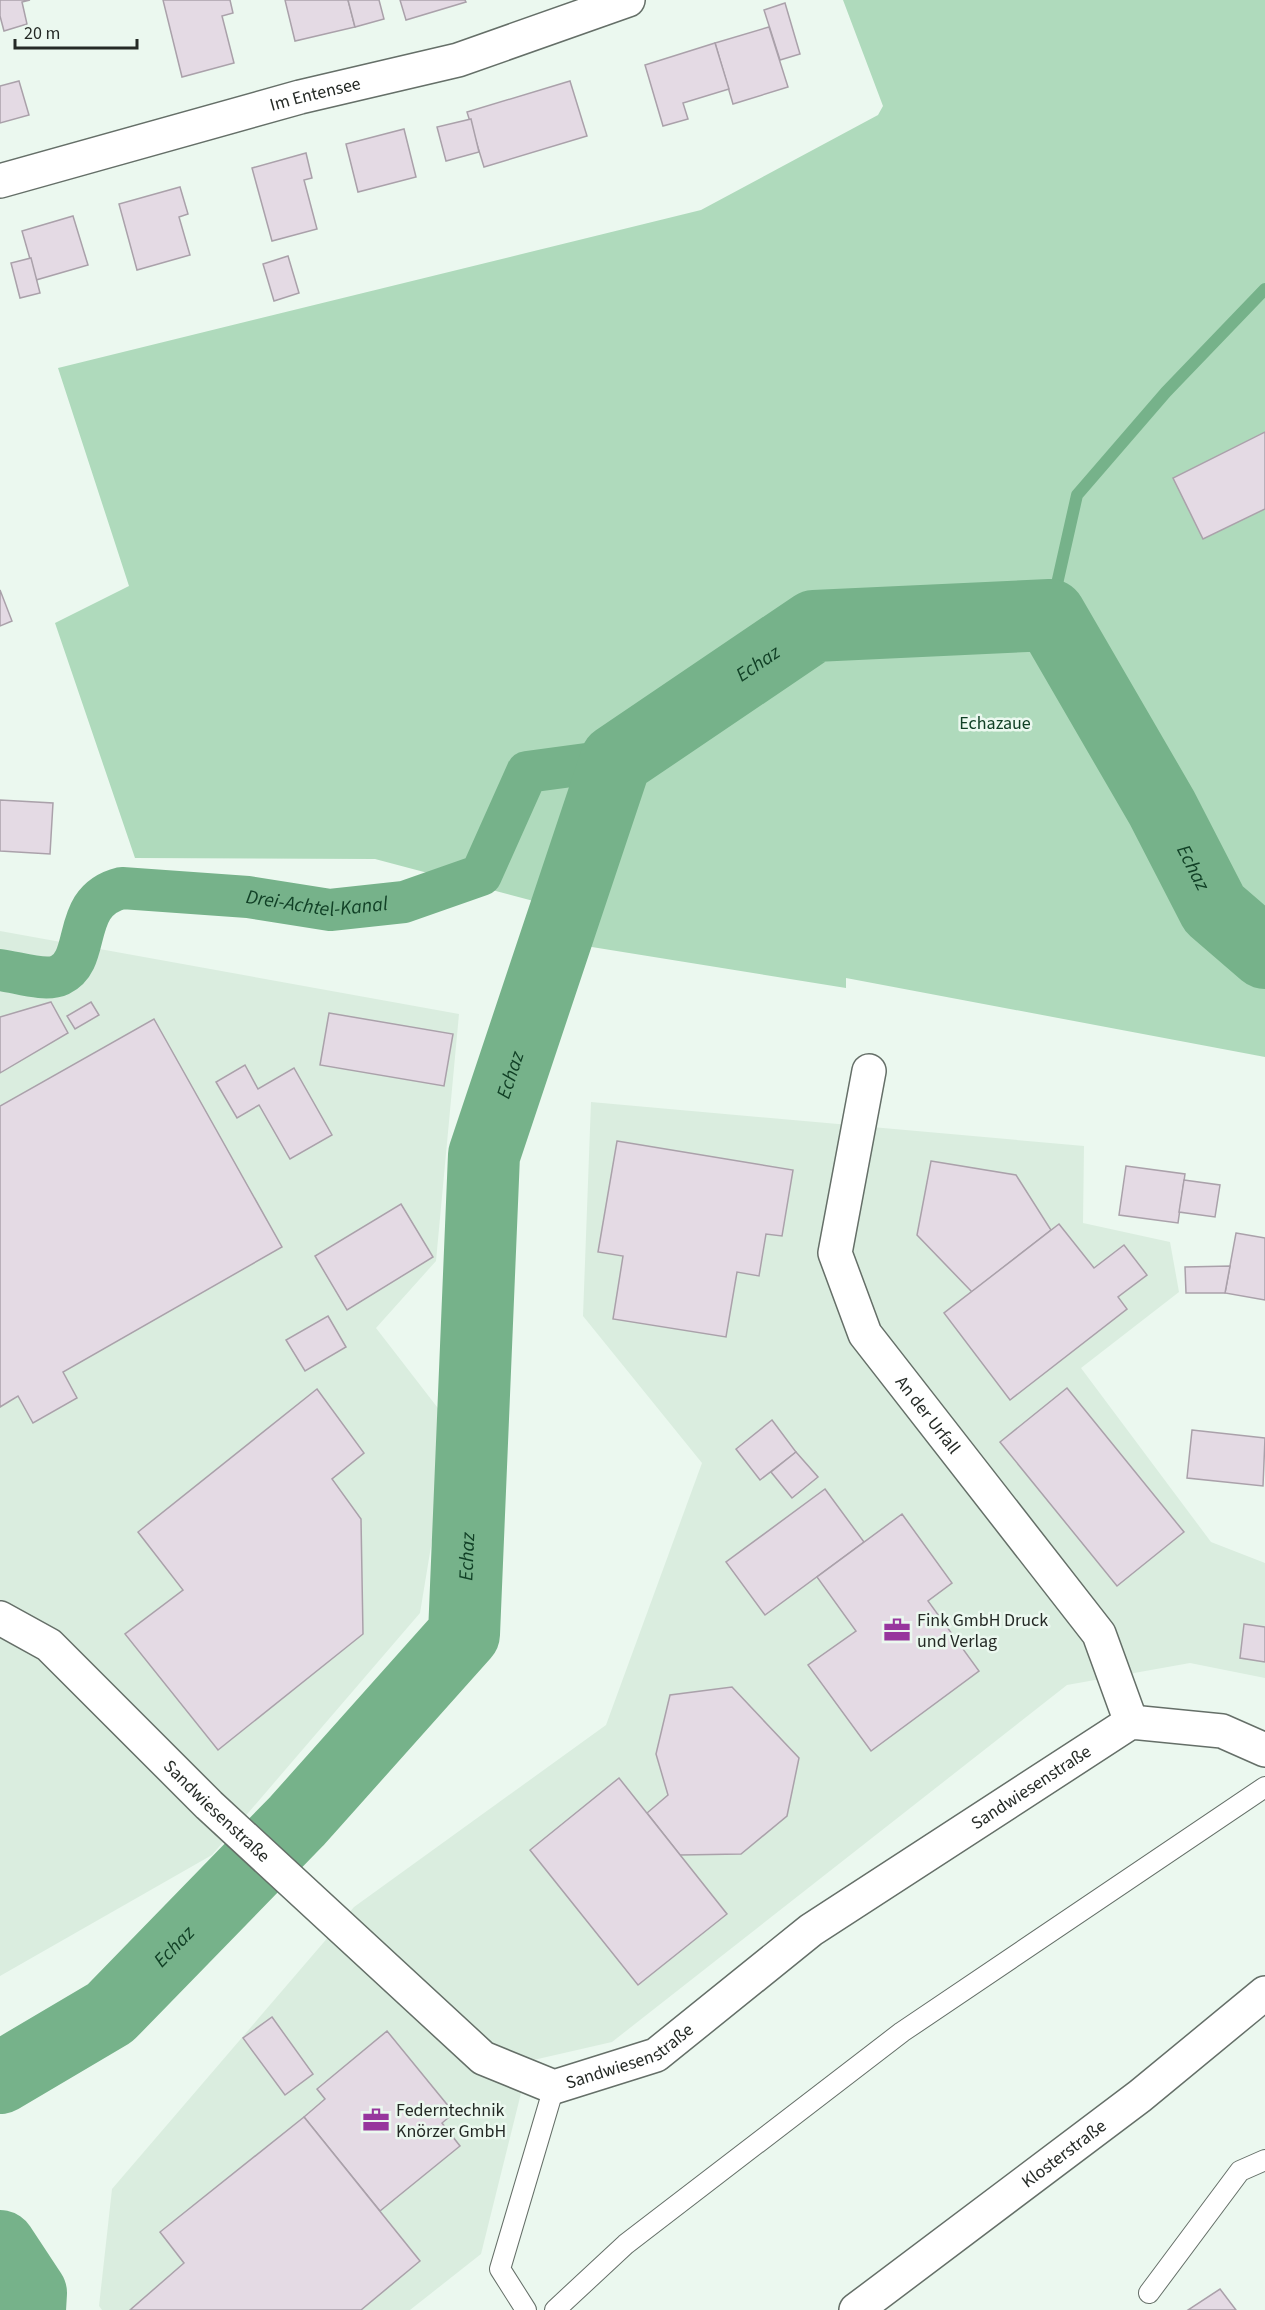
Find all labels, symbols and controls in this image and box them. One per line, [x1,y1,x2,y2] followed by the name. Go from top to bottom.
[15,12,136,50] scale bar
[24,21,60,46] text: 20 m
[267,71,363,117] street label: Im Entensee
[730,638,787,689] water label: Echaz
[959,711,1031,736] park label: Echazaue
[1169,840,1217,896] water label: Echaz
[244,883,389,924] water label: Drei-Achtel-Kanal
[490,1047,532,1103] water label: Echaz
[890,1370,967,1459] street label: An der Urfall
[452,1531,482,1581] water label: Echaz
[917,1608,1048,1654] place label: Fink GmbH Druck und Verlag
[882,1615,912,1645] office icon: Fink GmbH Druck und Verlag
[966,1739,1096,1835] street label: Sandwiesenstraße
[158,1754,276,1868] street label: Sandwiesenstraße
[148,1919,202,1974] water label: Echaz
[562,2017,699,2095] street label: Sandwiesenstraße
[396,2098,506,2144] place label: Federntechnik Knörzer GmbH
[361,2105,391,2135] office icon: Federntechnik Knörzer GmbH
[1016,2113,1111,2194] street label: Klosterstraße

